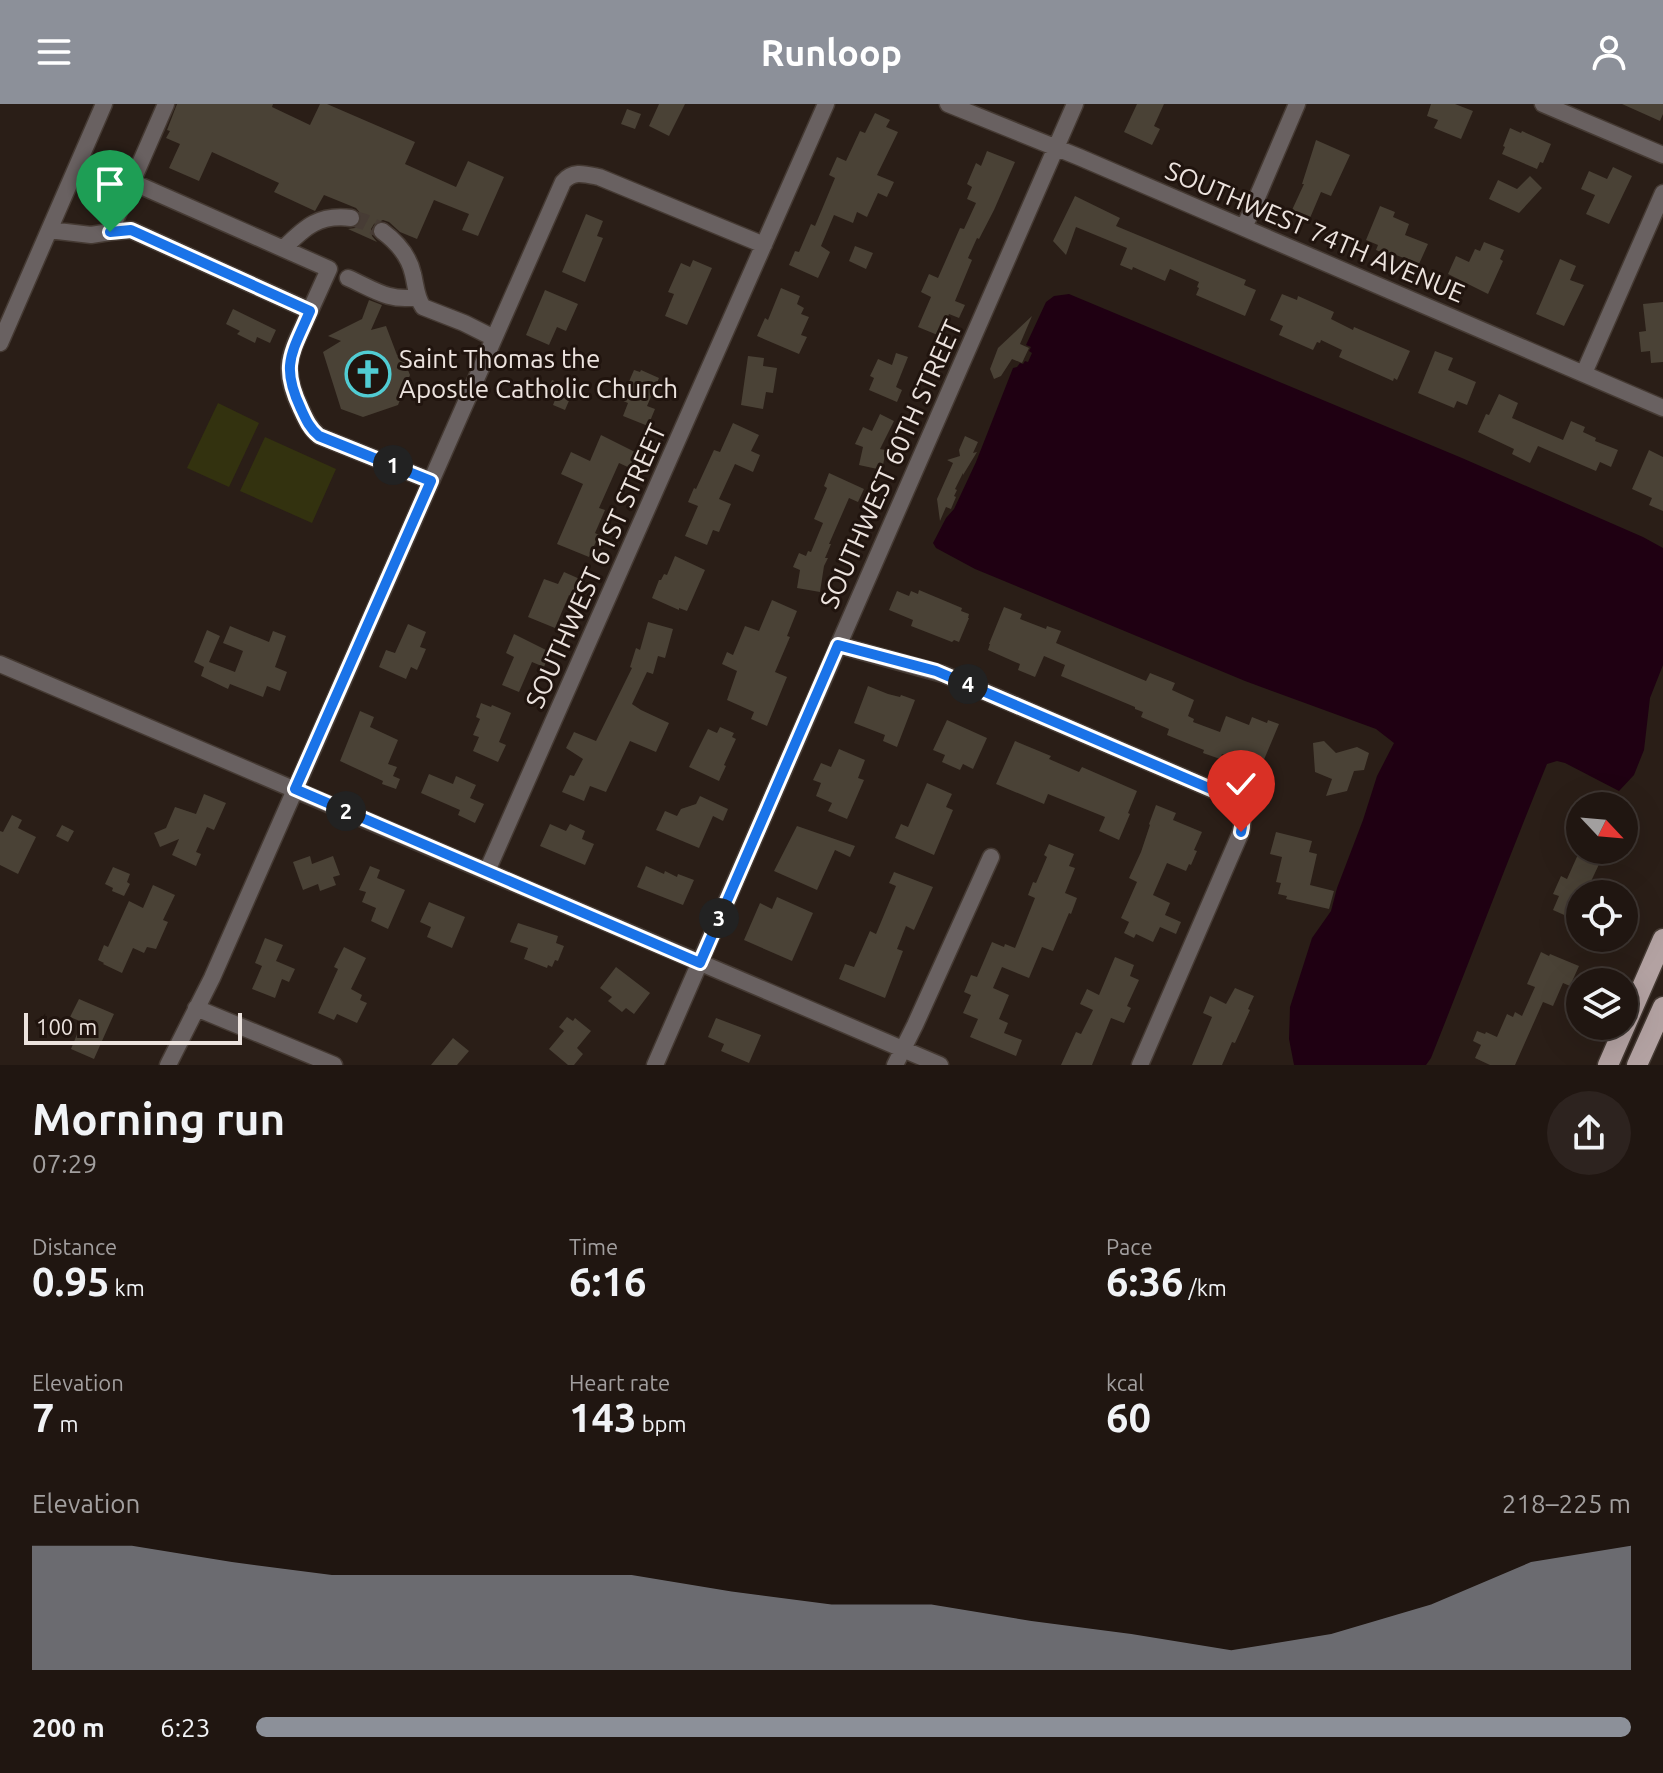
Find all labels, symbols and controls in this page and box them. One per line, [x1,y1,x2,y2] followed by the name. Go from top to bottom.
[32,30,76,74] icon: menu
[1587,30,1631,74] icon: person
[761,32,902,73] text: Runloop
[76,150,144,232] pin
[1161,155,1469,308] street label: SOUTHWEST 74TH AVENUE
[88,162,132,206] icon: arrive
[814,315,967,612] street label: SOUTHWEST 60TH STREET
[399,344,678,403] place label: Saint Thomas the Apostle Catholic Church
[344,350,392,398] church icon: Saint Thomas the Apostle Catholic Church
[520,419,671,712] street label: SOUTHWEST 61ST STREET
[373,445,413,485] pin: 1
[387,452,399,477] text: 1
[948,664,988,704] pin: 4
[962,671,974,696] text: 4
[1207,750,1275,832] pin
[1219,762,1263,806] icon: check
[326,791,366,831] pin: 2
[1566,792,1638,864] north arrow
[1566,792,1638,1040] map controls
[340,798,352,823] text: 2
[1566,880,1638,952] button: locate
[699,898,739,938] pin: 3
[713,905,725,930] text: 3
[1566,968,1638,1040] button: layers
[24,1009,242,1045] scale bar
[36,1014,97,1039] text: 100 m
[1547,1091,1631,1175] button: share
[32,1094,285,1143] text: Morning run
[32,1149,97,1178] text: 07:29
[32,1234,117,1259] text: Distance
[569,1234,618,1259] text: Time
[1106,1234,1153,1259] text: Pace
[32,1259,110,1304] text: 0.95
[569,1259,647,1304] text: 6:16
[1106,1259,1184,1304] text: 6:36
[110,1275,145,1300] text: km
[1184,1275,1227,1300] text: /km
[32,1370,124,1395] text: Elevation
[569,1370,670,1395] text: Heart rate
[1106,1370,1144,1395] text: kcal
[32,1395,55,1440] text: 7
[569,1395,637,1440] text: 143
[1106,1395,1151,1440] text: 60
[55,1411,79,1436] text: m
[637,1411,686,1436] text: bpm
[32,1489,140,1518] text: Elevation
[1502,1489,1631,1518] text: 218–225 m
[32,1713,105,1742] text: 200 m
[160,1713,210,1742] text: 6:23

